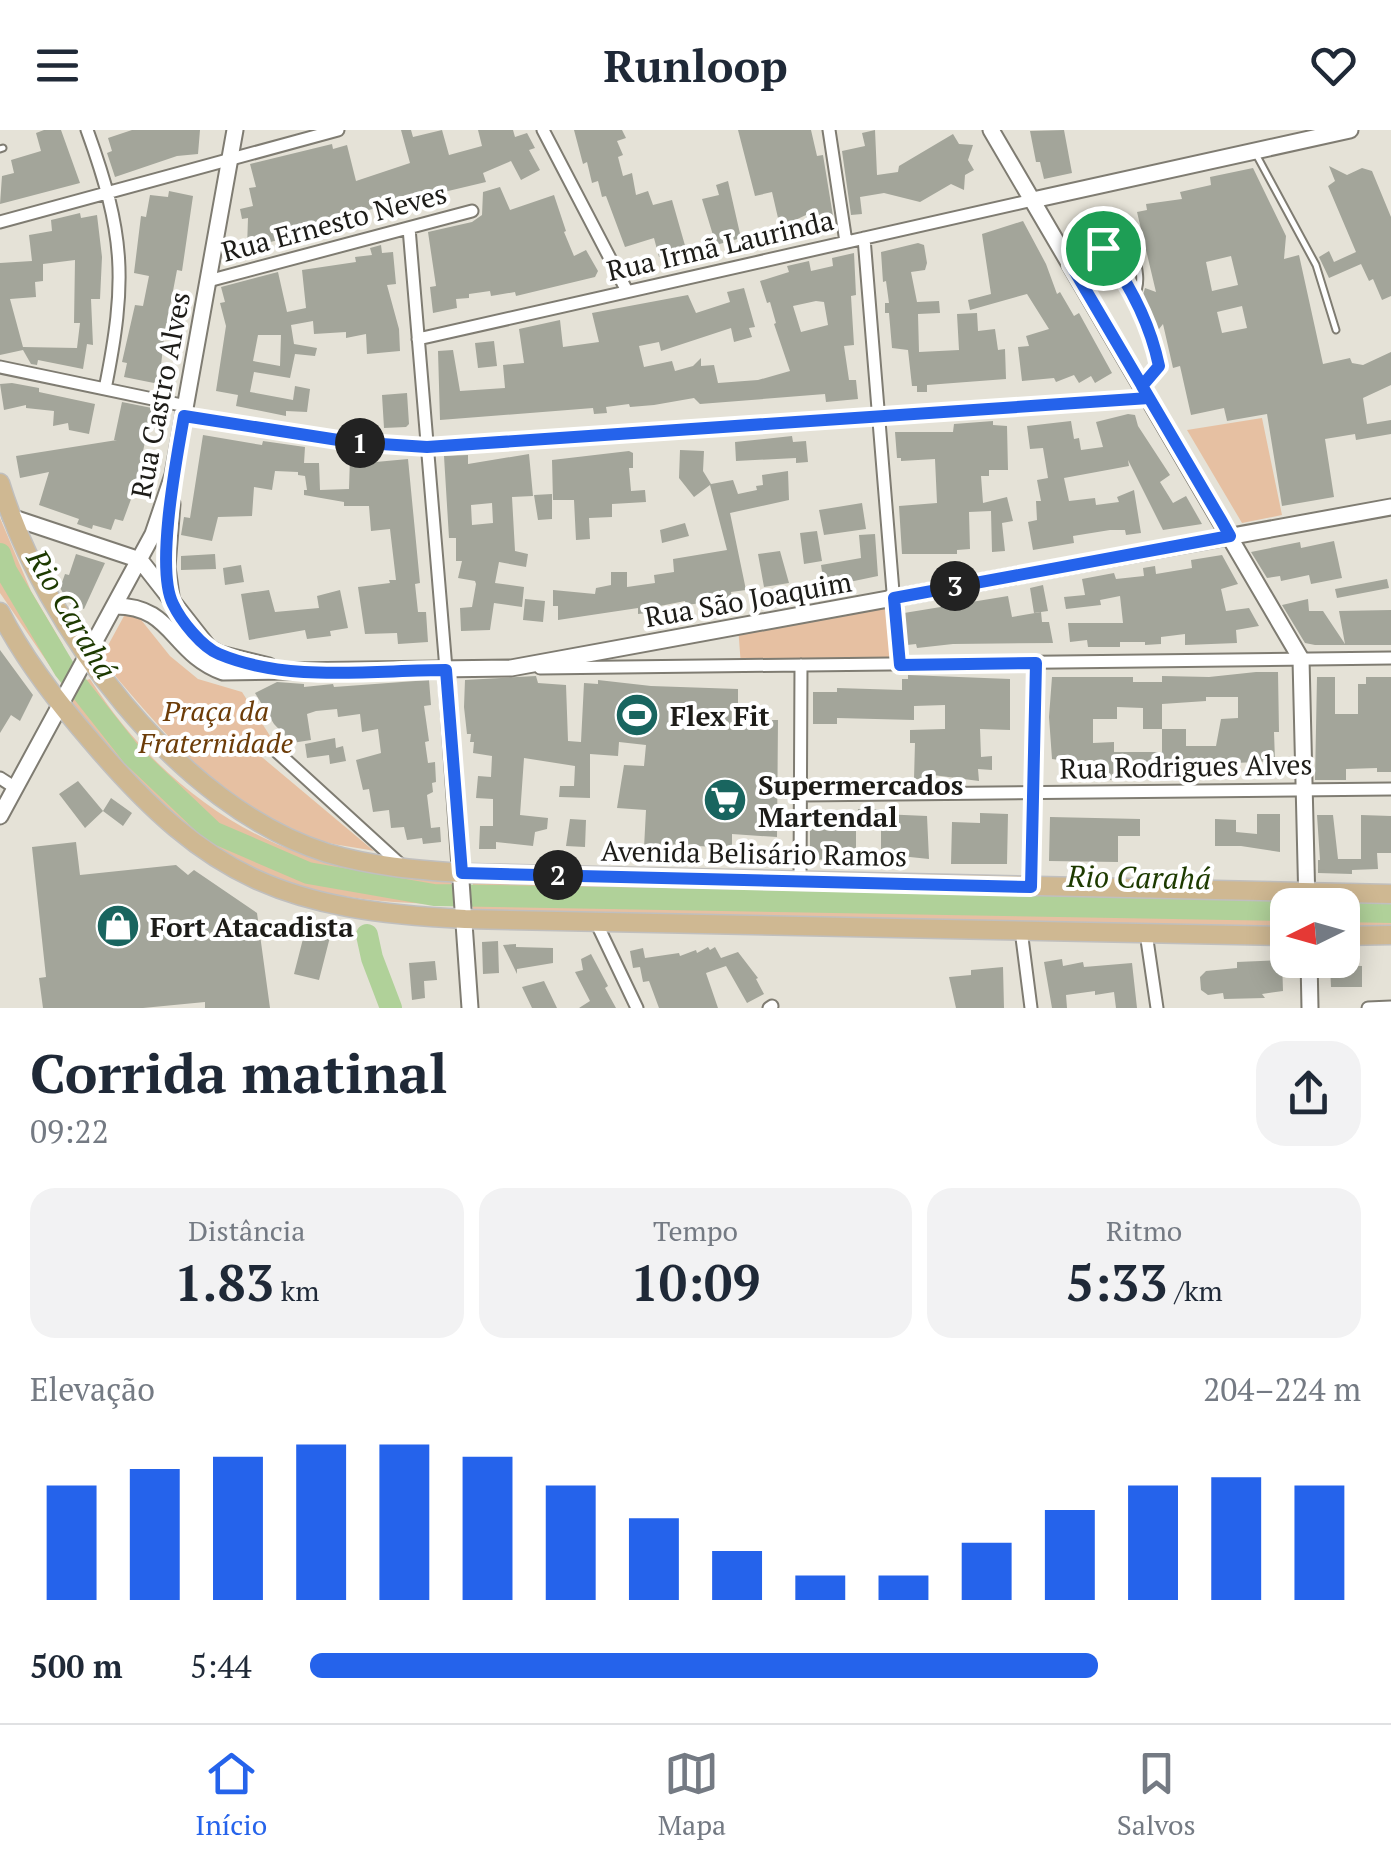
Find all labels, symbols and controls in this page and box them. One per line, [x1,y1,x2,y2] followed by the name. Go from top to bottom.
[603,35,788,95] text: Runloop
[30,38,85,93] icon: menu
[1306,38,1361,93] icon: heart
[217,174,451,270] street label: Rua Ernesto Neves
[603,201,837,289] street label: Rua Irmã Laurinda
[1061,206,1146,291] pin
[1076,221,1131,276] icon: arrive
[122,289,198,501] street label: Rua Castro Alves
[335,418,385,468] pin: 1
[352,424,368,461] text: 1
[17,541,126,686] water label: Rio Carahá
[930,561,980,611] pin: 3
[642,563,854,635] street label: Rua São Joaquim
[947,567,963,604] text: 3
[138,692,294,761] park label: Praça da Fraternidade
[614,692,660,738] sports icon: Flex Fit
[670,697,770,734] place label: Flex Fit
[1059,745,1313,787] street label: Rua Rodrigues Alves
[758,766,963,835] place label: Supermercados Martendal
[702,777,748,823] supermarket icon: Supermercados Martendal
[601,832,907,874] street label: Avenida Belisário Ramos
[533,850,583,900] pin: 2
[550,856,566,893] text: 2
[1066,856,1211,898] water label: Rio Carahá
[1270,888,1360,978] north arrow
[1270,888,1360,978] map controls
[95,903,141,949] shop icon: Fort Atacadista
[150,908,354,945] place label: Fort Atacadista
[30,1036,447,1109] text: Corrida matinal
[1256,1041,1361,1146] button: share
[30,1110,109,1152] text: 09:22
[188,1212,305,1249] text: Distância
[653,1212,738,1249] text: Tempo
[1106,1212,1182,1249] text: Ritmo
[174,1249,274,1315] text: 1.83
[630,1249,761,1315] text: 10:09
[1066,1249,1168,1315] text: 5:33
[274,1272,319,1309] text: km
[1168,1272,1223,1309] text: /km
[30,1368,155,1410] text: Elevação
[1203,1368,1361,1410] text: 204–224 m
[30,1645,122,1687] text: 500 m
[190,1645,252,1687] text: 5:44
[195,1746,267,1843] tab: Início
[658,1746,726,1843] tab: Mapa
[1117,1746,1196,1843] tab: Salvos

